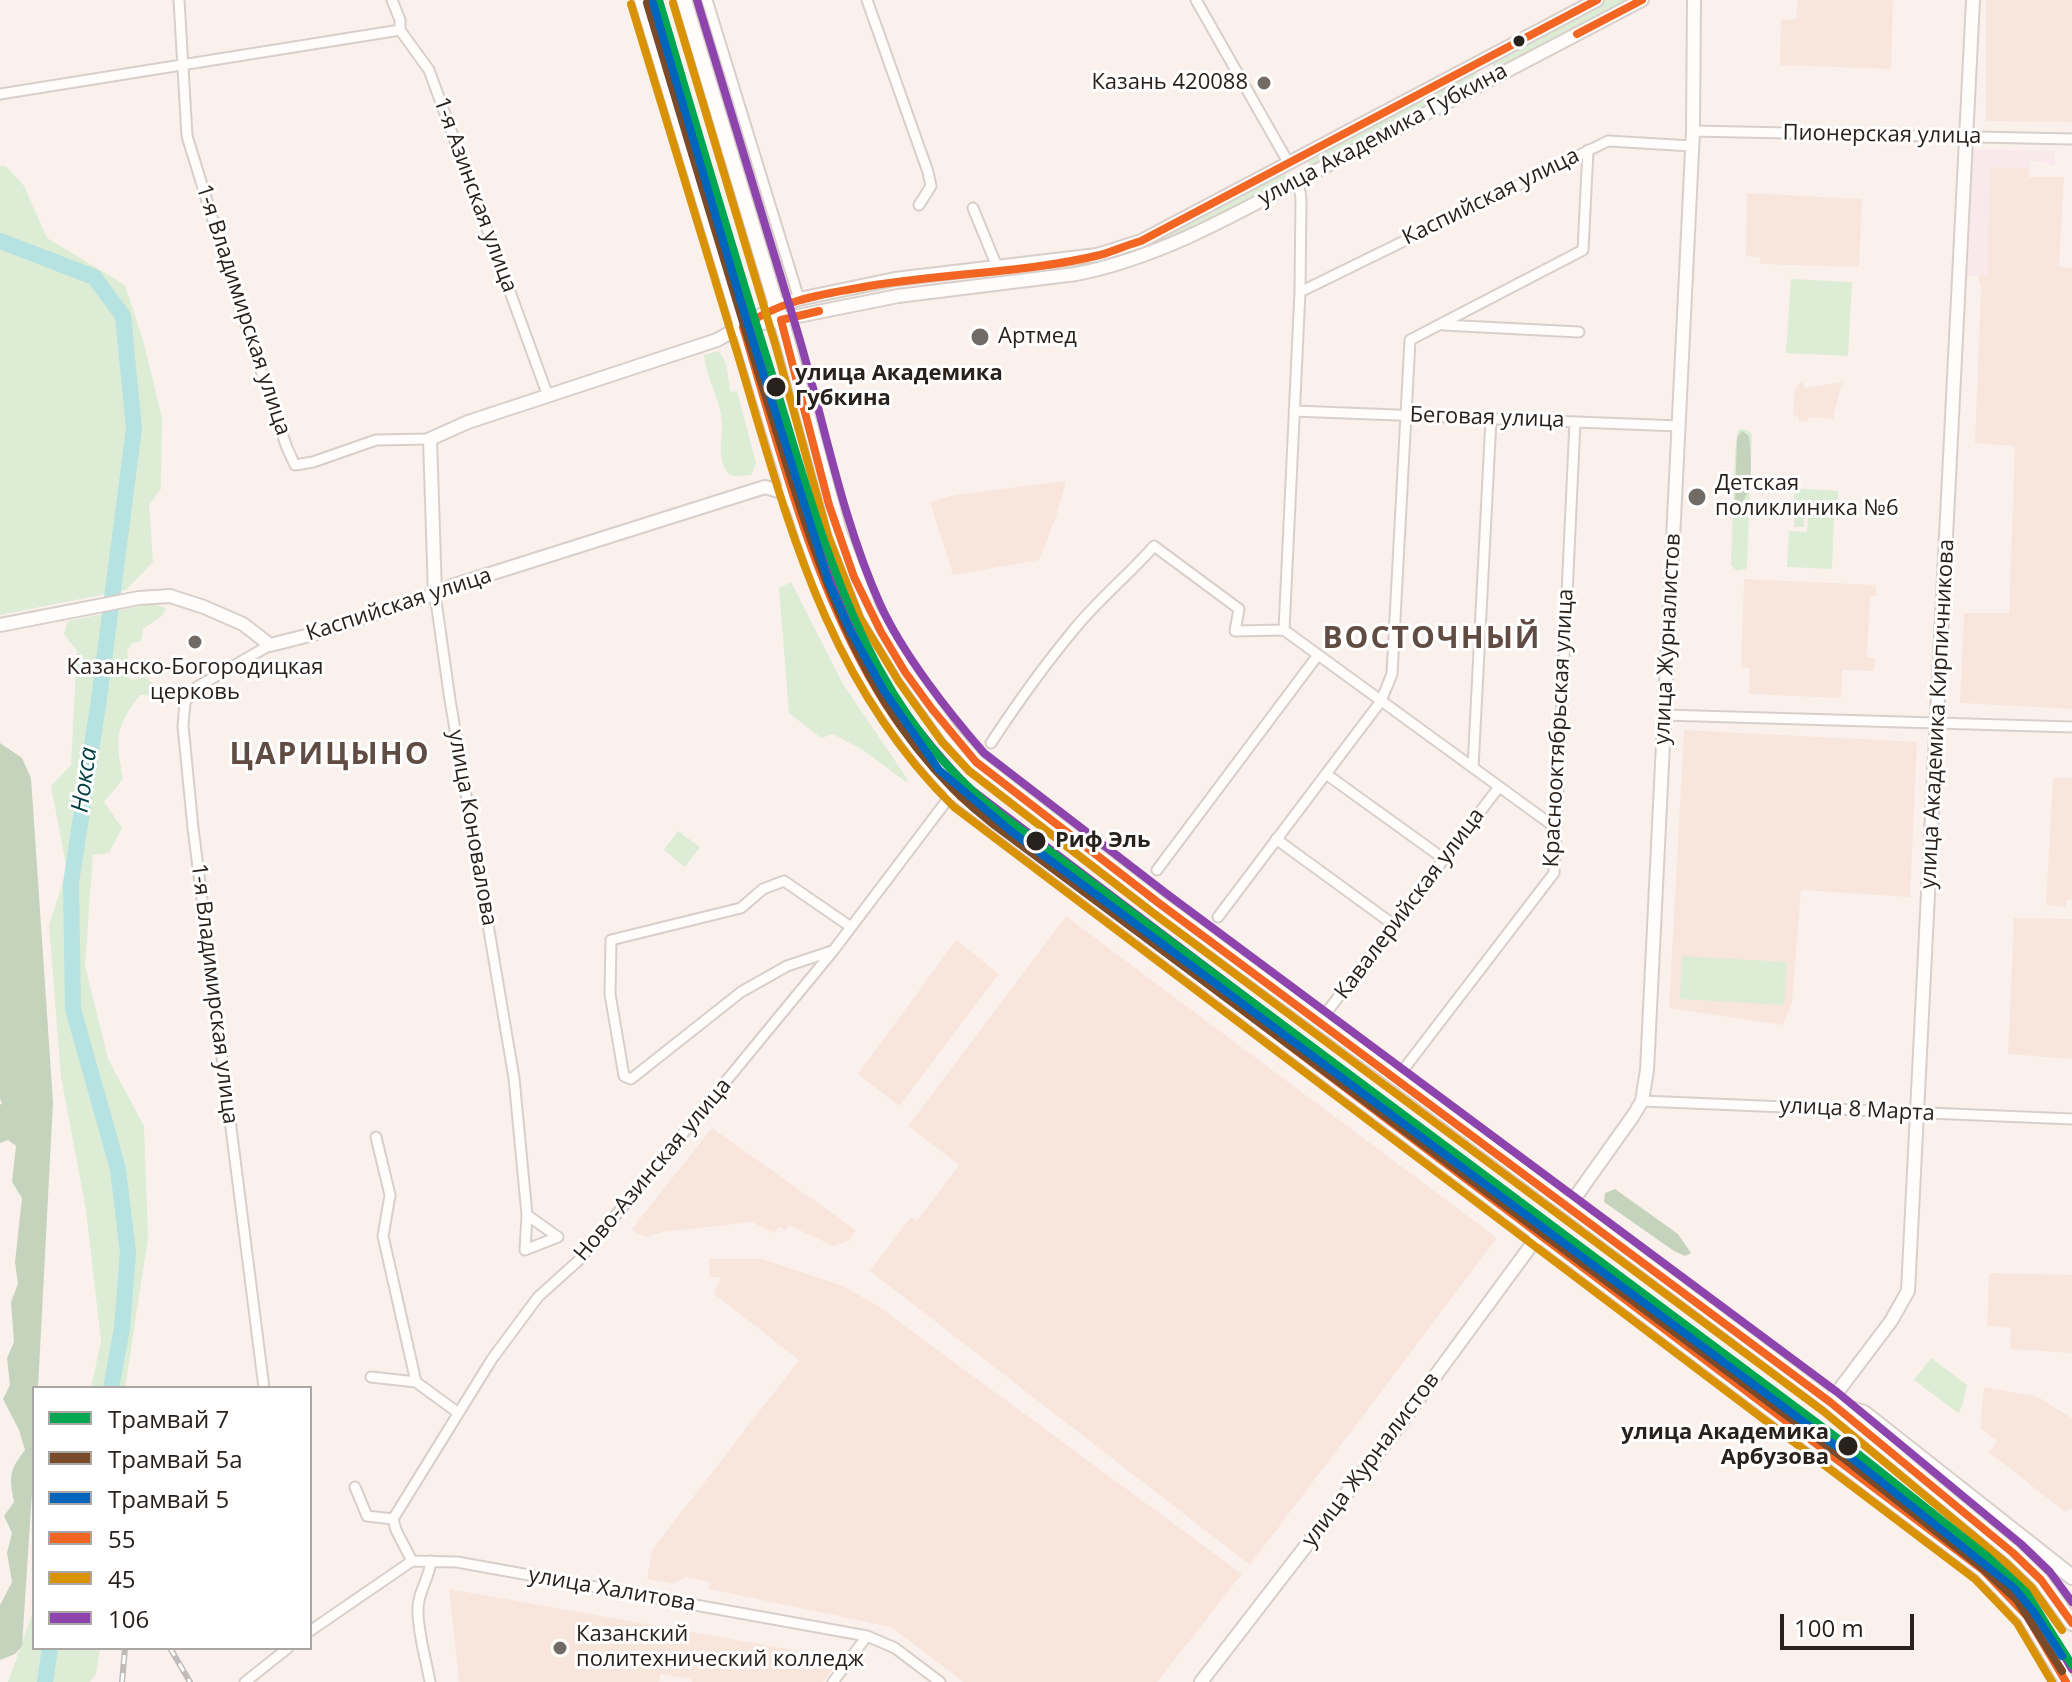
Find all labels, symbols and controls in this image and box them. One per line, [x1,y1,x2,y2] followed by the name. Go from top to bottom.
[1511,33,1527,49] unlabelled marker
[1254,58,1512,212] street label: улица Академика Губкина
[1091,70,1248,96] place label: Казань 420088
[1255,74,1273,92] marker: Казань 420088
[427,94,523,296] street label: 1-я Азинская улица
[1782,120,1982,150] street label: Пионерская улица
[1398,143,1584,251] street label: Каспийская улица
[190,181,296,439] street label: 1-я Владимирская улица
[998,324,1077,350] place label: Артмед
[969,326,991,348] marker: Артмед
[795,361,1003,412] place label: улица Академика Губкина
[764,375,788,399] marker: улица Академика Губкина
[1409,402,1565,434] street label: Беговая улица
[1715,471,1899,522] place label: Детская поликлиника №6
[1686,486,1708,508] marker: Детская поликлиника №6
[1649,533,1687,745] street label: улица Журналистов
[1916,538,1960,890] street label: улица Академика Кирпичникова
[303,563,495,647] street label: Каспийская улица
[1539,588,1579,868] street label: Краснооктябрьская улица
[1322,621,1542,657] district label: ВОСТОЧНЫЙ
[186,633,204,651] marker: Казанско-Богородицкая церковь
[67,655,323,706] place label: Казанско-Богородицкая церковь
[442,728,502,928] street label: улица Коновалова
[229,737,431,773] district label: ЦАРИЦЫНО
[66,745,104,815] water label: Нокса
[1329,803,1491,1005] street label: Кавалерийская улица
[1055,828,1151,854] place label: Риф Эль
[1024,829,1048,853] marker: Риф Эль
[185,862,243,1126] street label: 1-я Владимирская улица
[569,1073,737,1267] street label: Ново-Азинская улица
[1779,1093,1935,1127] street label: улица 8 Марта
[1297,1367,1445,1553] street label: улица Журналистов
[32,1386,312,1650] legend
[108,1402,229,1435] text: Трамвай 7
[1621,1420,1829,1472] place label: улица Академика Арбузова
[1836,1434,1860,1458] marker: улица Академика Арбузова
[108,1442,243,1475] text: Трамвай 5а
[108,1482,229,1515] text: Трамвай 5
[108,1522,135,1555] text: 55
[108,1562,135,1595] text: 45
[526,1562,698,1618] street label: улица Халитова
[1784,1598,1918,1648] scale bar
[108,1602,149,1635] text: 106
[1794,1611,1864,1644] text: 100 m
[576,1622,864,1674] place label: Казанский политехнический колледж
[551,1639,569,1657] marker: Казанский политехнический колледж

